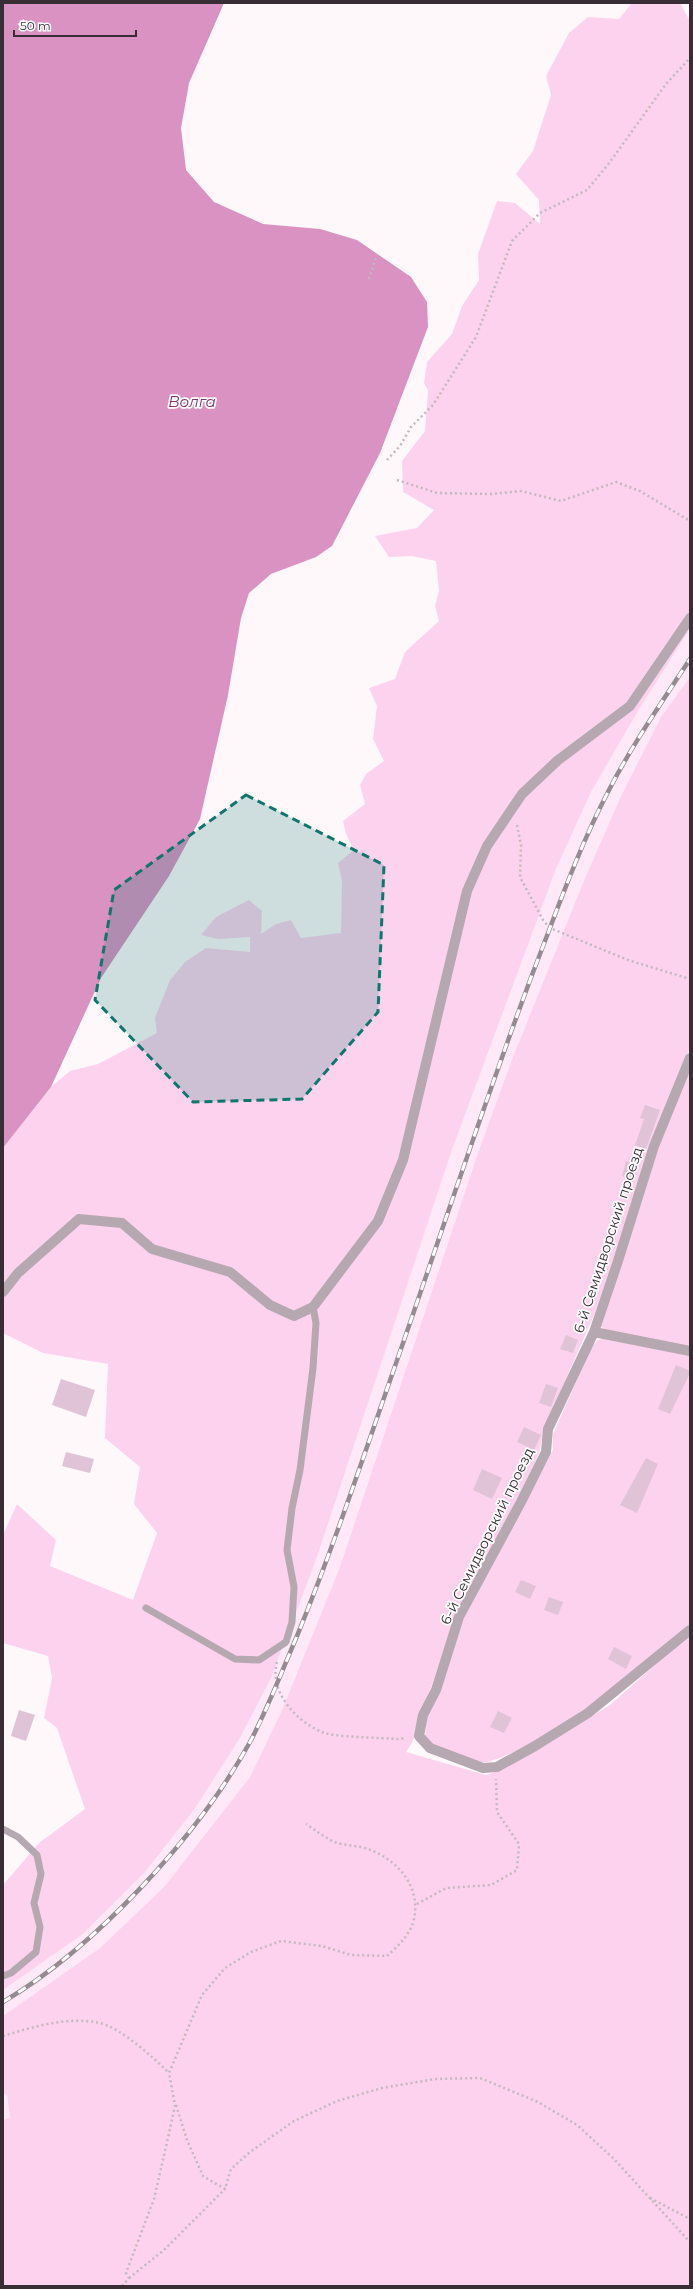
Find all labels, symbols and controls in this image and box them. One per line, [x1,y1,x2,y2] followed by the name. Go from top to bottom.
[14,12,136,38] scale bar
[20,18,51,33] text: 50 m
[168,392,216,411] water label: Волга
[569,1145,647,1335] street label: 6-й Семидворский проезд
[436,1445,538,1627] street label: 6-й Семидворский проезд

